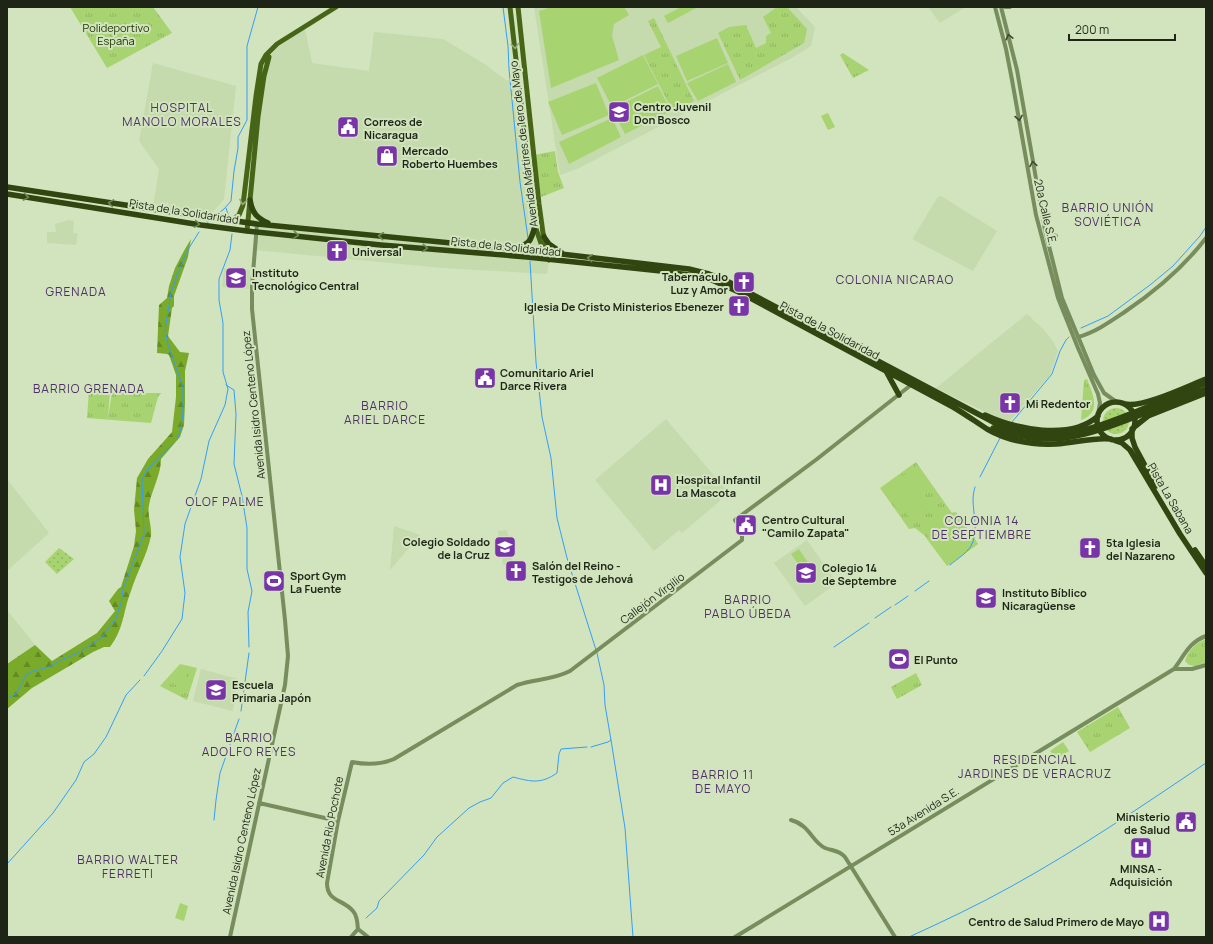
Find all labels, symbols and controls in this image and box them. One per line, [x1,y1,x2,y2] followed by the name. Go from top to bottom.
[1069,16,1175,42] scale bar
[83,20,150,48] park label: Polideportivo España
[1075,21,1109,38] text: 200 m
[1005,33,1014,40] one-way arrow
[510,43,519,49] one-way arrow
[505,60,541,228] street label: Avenida Mártires de 1ero de Mayo
[122,99,242,130] district label: HOSPITAL MANOLO MORALES
[606,99,632,125] school or university icon: Centro Juvenil Don Bosco
[634,99,711,127] place label: Centro Juvenil Don Bosco
[335,114,361,140] public building icon: Correos de Nicaragua
[364,114,423,142] place label: Correos de Nicaragua
[1014,115,1023,121] one-way arrow
[374,143,400,169] shop icon: Mercado Roberto Huembes
[402,143,498,171] place label: Mercado Roberto Huembes
[1029,161,1038,167] one-way arrow
[1031,177,1061,247] street label: 20a Calle S.E.
[23,192,29,201] one-way arrow
[128,195,240,227] street label: Pista de la Solidaridad
[108,199,114,208] one-way arrow
[240,199,248,205] one-way arrow
[1062,199,1154,230] district label: BARRIO UNIÓN SOVIÉTICA
[194,219,200,228] one-way arrow
[293,231,299,240] one-way arrow
[378,232,384,241] one-way arrow
[450,233,562,259] street label: Pista de la Solidaridad
[324,238,350,264] church icon: Universal
[422,243,428,252] one-way arrow
[352,244,402,259] place label: Universal
[587,254,593,263] one-way arrow
[223,265,249,291] school or university icon: Instituto Tecnológico Central
[252,265,359,293] place label: Instituto Tecnológico Central
[662,269,729,297] place label: Tabernáculo Luz y Amor
[731,269,757,295] church icon: Tabernáculo Luz y Amor
[836,271,954,288] district label: COLONIA NICARAO
[45,283,107,300] district label: GRENADA
[726,293,752,319] church icon: Iglesia De Cristo Ministerios Ebenezer
[778,297,882,363] street label: Pista de la Solidaridad
[524,299,725,314] place label: Iglesia De Cristo Ministerios Ebenezer
[238,330,268,480] street label: Avenida Isidro Centeno López
[472,365,498,391] public building icon: Comunitario Ariel Darce Rivera
[500,365,594,393] place label: Comunitario Ariel Darce Rivera
[33,380,145,397] district label: BARRIO GRENADA
[997,390,1023,416] church icon: Mi Redentor
[1026,396,1091,411] place label: Mi Redentor
[344,397,426,428] district label: BARRIO ARIEL DARCE
[1145,460,1197,536] street label: Pista La Sabana
[648,472,674,498] hospital icon: Hospital Infantil La Mascota
[676,472,761,500] place label: Hospital Infantil La Mascota
[186,493,265,510] district label: OLOF PALME
[733,512,759,538] public building icon: Centro Cultural "Camilo Zapata"
[762,512,849,540] place label: Centro Cultural "Camilo Zapata"
[932,512,1032,543] district label: COLONIA 14 DE SEPTIEMBRE
[403,534,490,562] place label: Colegio Soldado de la Cruz
[492,534,518,560] school or university icon: Colegio Soldado de la Cruz
[1077,535,1103,561] church icon: 5ta Iglesia del Nazareno
[1106,535,1175,563] place label: 5ta Iglesia del Nazareno
[503,558,529,584] church icon: Salón del Reino - Testigos de Jehová
[532,558,633,586] place label: Salón del Reino - Testigos de Jehová
[793,560,819,586] school or university icon: Colegio 14 de Septembre
[822,560,897,588] place label: Colegio 14 de Septembre
[261,568,287,594] sports icon: Sport Gym La Fuente
[290,568,346,596] place label: Sport Gym La Fuente
[617,569,688,627] street label: Callejón Virgilio
[973,585,999,611] school or university icon: Instituto Bíblico Nicaragüense
[1002,585,1087,613] place label: Instituto Bíblico Nicaragüense
[704,591,792,622] district label: BARRIO PABLO ÚBEDA
[886,646,912,672] sports icon: El Punto
[914,652,958,667] place label: El Punto
[203,677,229,703] school or university icon: Escuela Primaria Japón
[232,677,311,705] place label: Escuela Primaria Japón
[202,729,296,760] district label: BARRIO ADOLFO REYES
[958,751,1112,782] district label: RESIDENCIAL JARDINES DE VERACRUZ
[218,766,264,916] street label: Avenida Isidro Centeno López
[692,766,754,797] district label: BARRIO 11 DE MAYO
[312,774,346,879] street label: Avenida Rio Pochote
[885,783,961,839] street label: 53a Avenida S.E.
[1116,809,1170,837] place label: Ministerio de Salud
[1173,809,1199,835] public building icon: Ministerio de Salud
[1128,835,1154,861] hospital icon: MINSA - Adquisición
[77,851,179,882] district label: BARRIO WALTER FERRETI
[1110,861,1173,889] place label: MINSA - Adquisición
[1146,908,1172,934] hospital icon: Centro de Salud Primero de Mayo
[968,914,1144,929] place label: Centro de Salud Primero de Mayo

